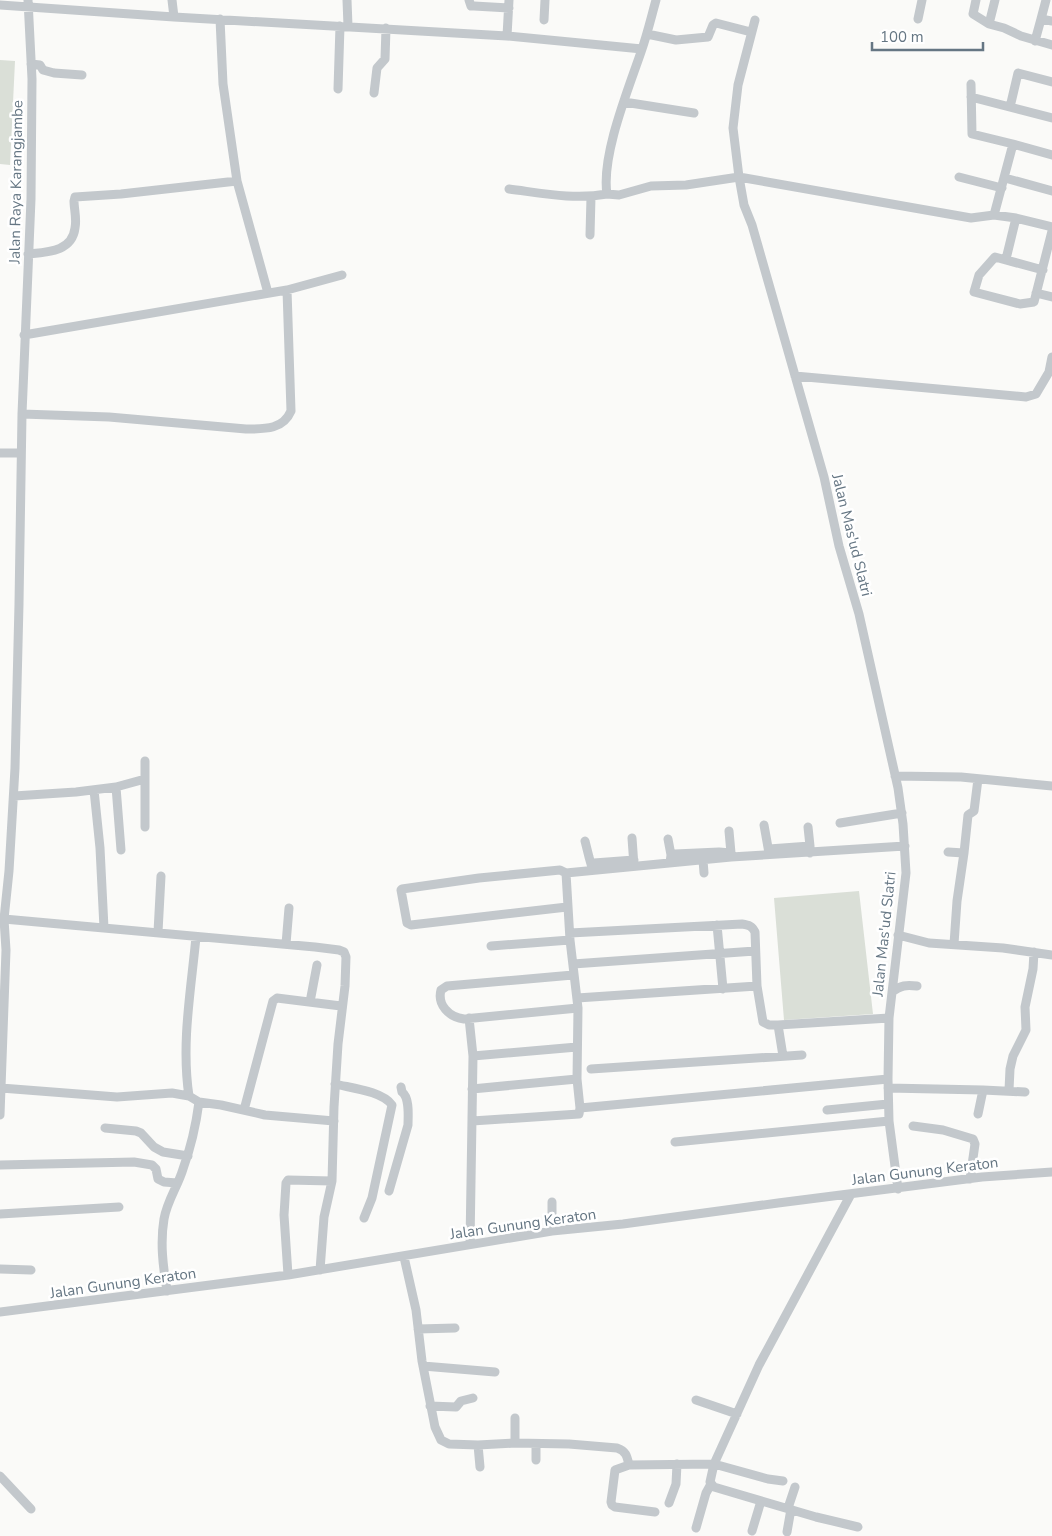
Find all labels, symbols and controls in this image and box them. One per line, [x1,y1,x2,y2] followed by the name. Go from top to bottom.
[872,20,983,52] scale bar
[880,27,924,47] text: 100 m
[5,100,27,265] street label: Jalan Raya Karangjambe
[827,471,877,598] street label: Jalan Mas'ud Slatri
[867,870,901,999] street label: Jalan Mas'ud Slatri
[850,1152,999,1190] street label: Jalan Gunung Keraton
[448,1204,597,1244] street label: Jalan Gunung Keraton
[48,1263,197,1303] street label: Jalan Gunung Keraton

